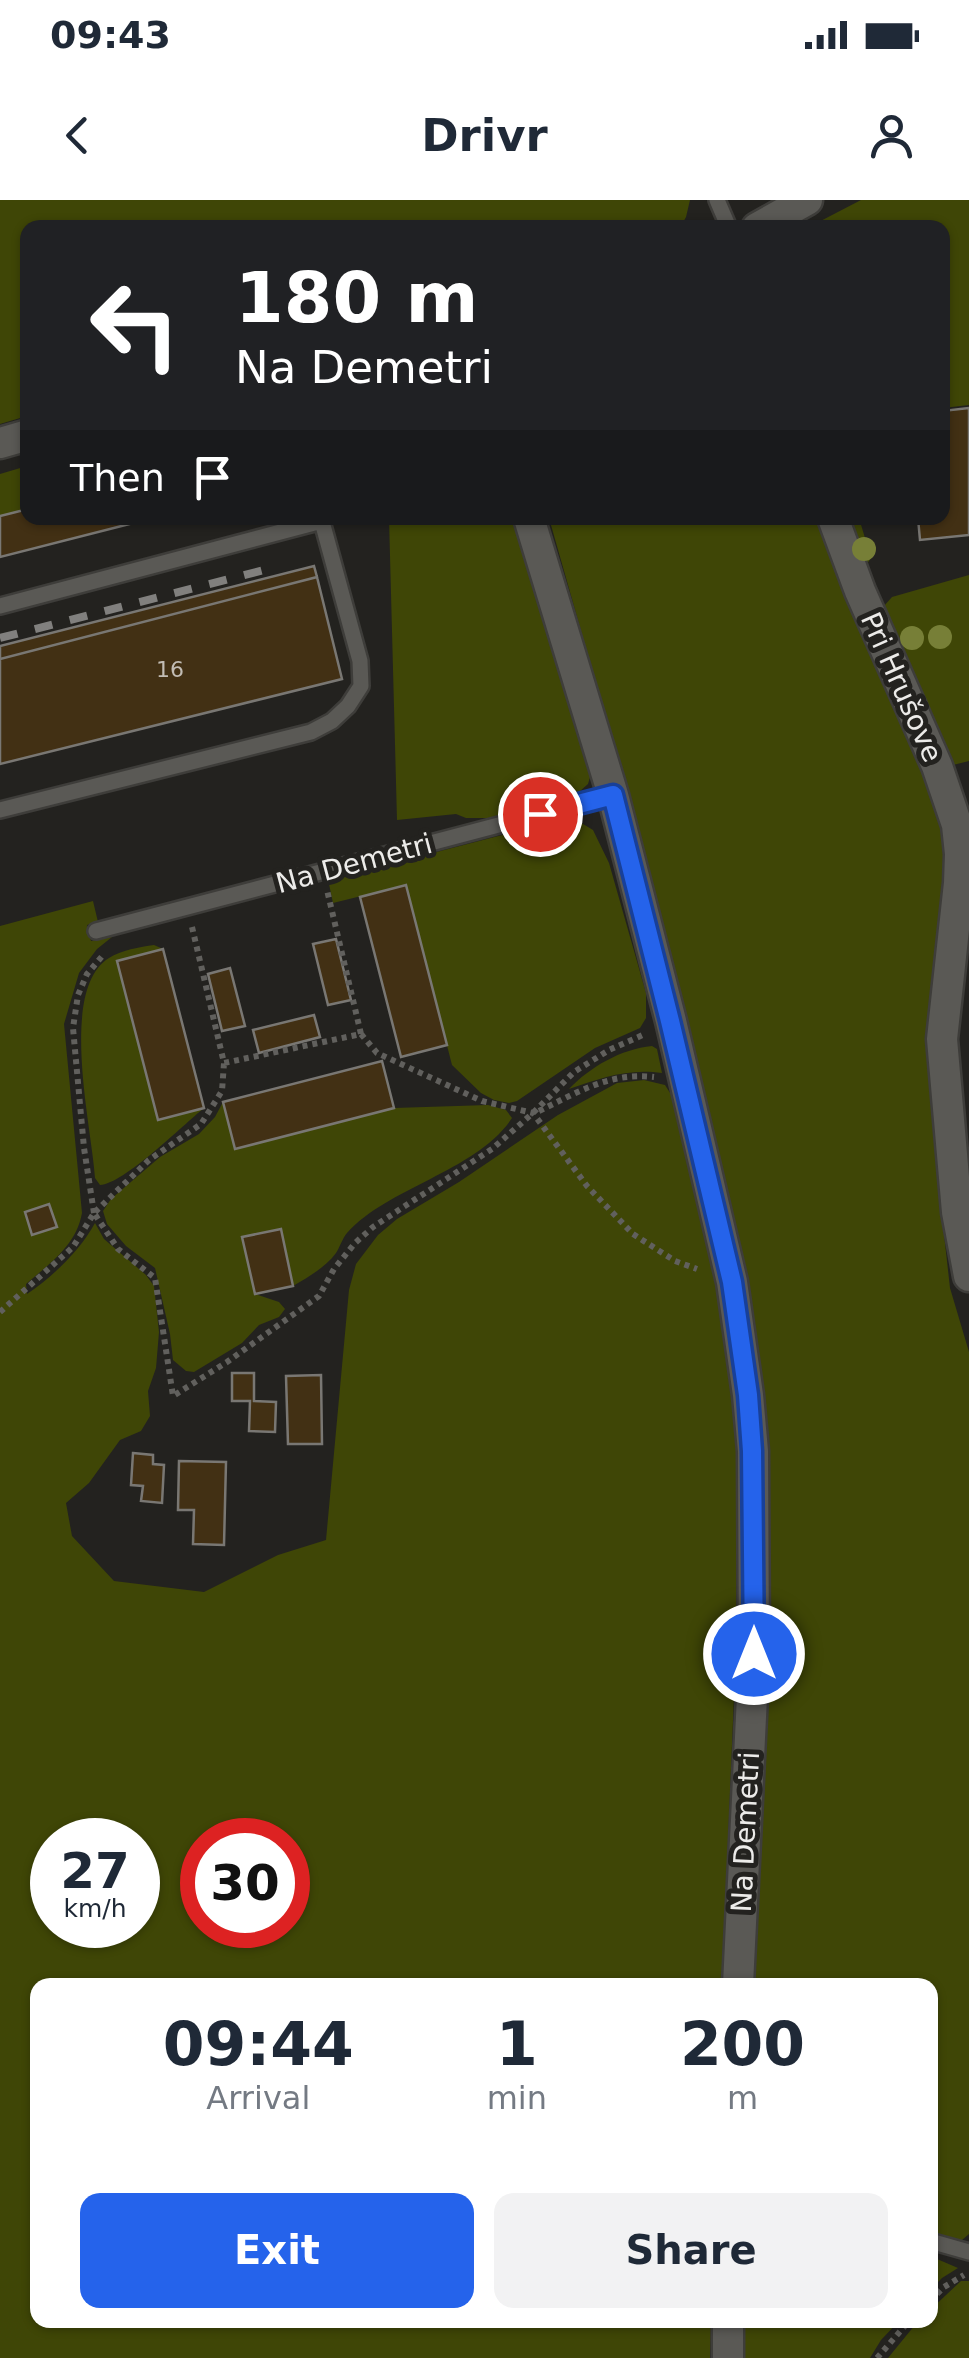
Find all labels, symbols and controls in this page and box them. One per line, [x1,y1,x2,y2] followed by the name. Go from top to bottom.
[50,13,171,57] text: 09:43
[50,108,105,163] icon: back
[864,108,919,163] icon: person
[421,109,548,162] text: Drivr
[235,257,478,339] text: 180 m
[70,260,200,390] icon: left
[235,341,493,394] text: Na Demetri
[185,450,240,505] icon: arrive
[70,456,165,500] text: Then
[854,607,949,767] street label: Pri Hrušove
[156,657,184,682] house number: 16
[498,772,583,857] pin
[513,787,568,842] icon: arrive
[272,827,436,900] street label: Na Demetri
[702,1602,806,1706] position arrow
[725,1751,766,1913] street label: Na Demetri
[180,1818,310,1948] speed limit sign: 30
[60,1842,130,1900] text: 27
[63,1894,127,1923] text: km/h
[163,2009,354,2079] text: 09:44
[496,2009,538,2079] text: 1
[680,2009,805,2079] text: 200
[206,2079,310,2117] text: Arrival
[487,2079,547,2117] text: min
[727,2079,758,2117] text: m
[80,2193,474,2308] button: Exit
[494,2193,888,2308] button: Share

